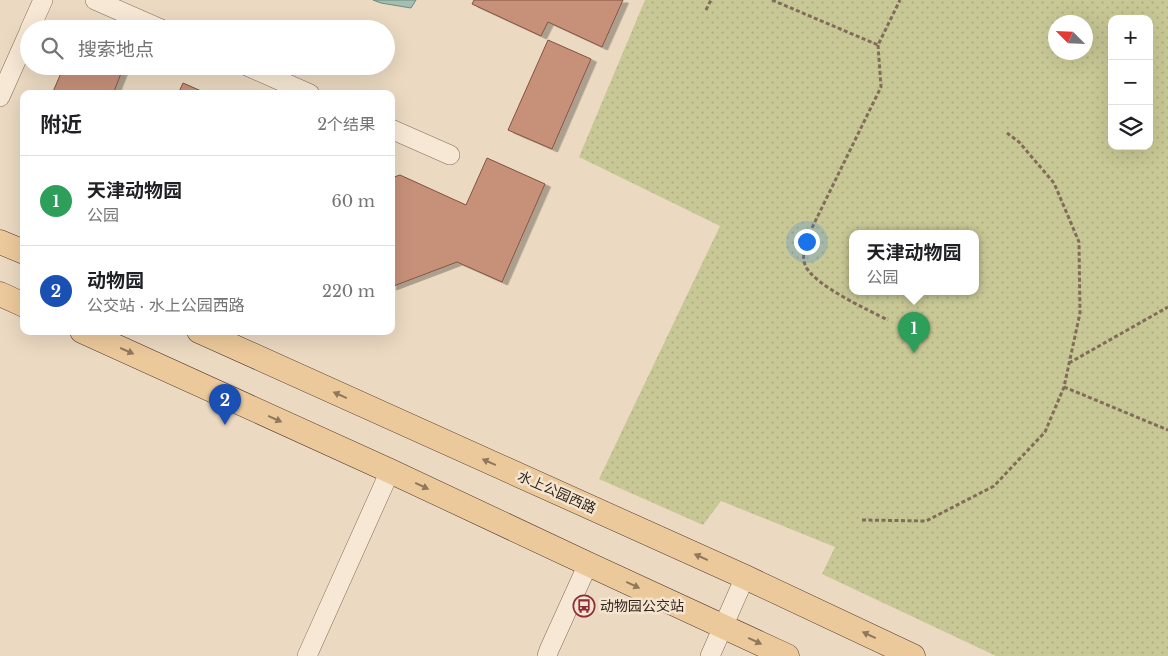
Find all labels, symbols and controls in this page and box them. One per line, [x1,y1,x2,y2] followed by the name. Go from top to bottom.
[1048,15,1093,60] north arrow
[1108,15,1153,150] map controls
[1108,15,1153,60] button: +
[20,20,395,75] search box
[38,34,66,62] icon: search
[78,38,154,61] text: 搜索地点
[1108,60,1153,105] button: −
[1108,105,1153,150] button: layers
[40,112,82,138] text: 附近
[317,114,375,134] text: 2个结果
[87,179,182,202] text: 天津动物园
[53,191,59,211] text: 1
[332,191,375,211] text: 60 m
[87,205,119,225] text: 公园
[794,229,820,255] your location
[849,230,979,295] popup
[866,241,962,264] text: 天津动物园
[866,267,899,287] text: 公园
[87,269,144,292] text: 动物园
[51,281,61,301] text: 2
[322,281,375,301] text: 220 m
[87,295,245,315] text: 公交站 · 水上公园西路
[898,312,930,353] pin: 1
[120,348,134,356] one-way arrow
[209,384,241,425] pin: 2
[333,391,347,399] one-way arrow
[268,415,282,423] one-way arrow
[482,457,496,465] one-way arrow
[515,467,599,517] street label: 水上公园西路
[415,482,430,490] one-way arrow
[694,553,708,561] one-way arrow
[626,581,640,589] one-way arrow
[572,594,596,618] bus stop icon: 动物园公交站
[600,597,684,615] place label: 动物园公交站
[862,631,876,639] one-way arrow
[748,638,762,646] one-way arrow

